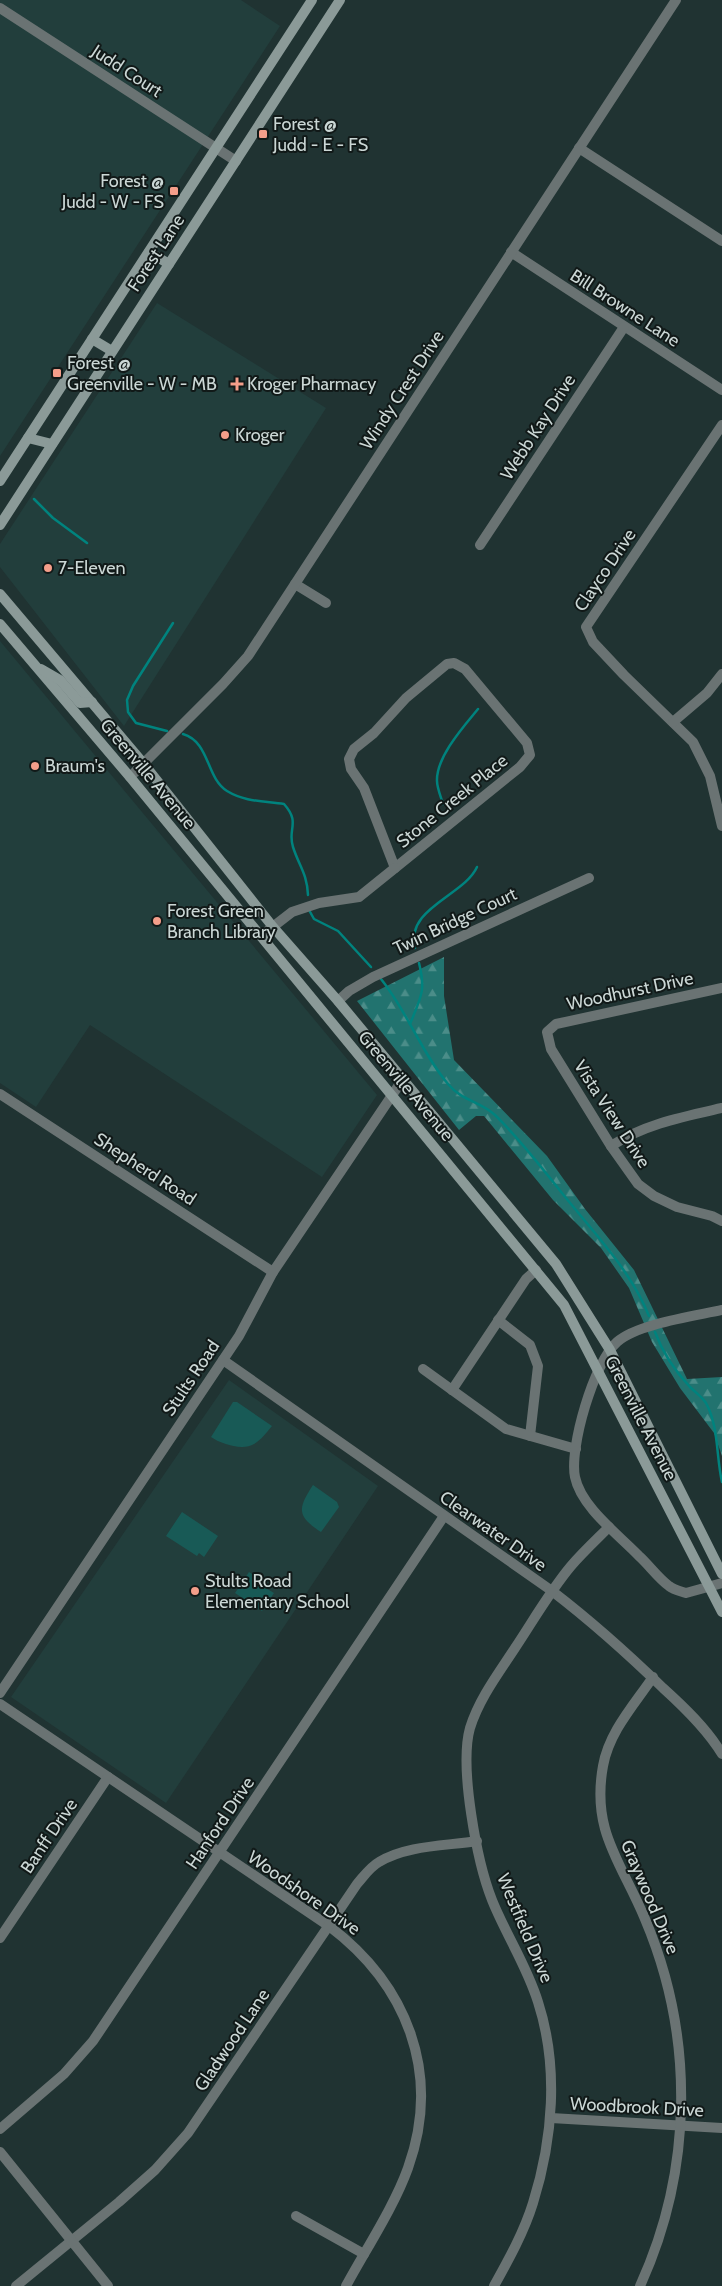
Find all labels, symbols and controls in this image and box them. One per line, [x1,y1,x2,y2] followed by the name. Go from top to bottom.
[87,40,166,102] street label: Judd Court
[272,113,368,156] place label: Forest @ Judd - E - FS
[257,128,269,140] marker: Forest @ Judd - E - FS
[61,170,164,213] place label: Forest @ Judd - W - FS
[168,185,180,197] marker: Forest @ Judd - W - FS
[123,210,189,296] street label: Forest Lane
[566,264,684,352] street label: Bill Browne Lane
[355,326,449,454] street label: Windy Crest Drive
[67,352,217,395] place label: Forest @ Greenville - W - MB
[51,367,63,379] marker: Forest @ Greenville - W - MB
[496,370,580,484] street label: Webb Kay Drive
[247,373,376,395] place label: Kroger Pharmacy
[231,378,243,390] marker: Kroger Pharmacy
[235,424,285,446] place label: Kroger
[219,429,231,441] marker: Kroger
[569,525,641,615] street label: Clayco Drive
[58,557,126,579] place label: 7-Eleven
[42,562,54,574] marker: 7-Eleven
[96,714,200,834] street label: Greenville Avenue
[392,749,512,853] street label: Stone Creek Place
[45,755,105,777] place label: Braum's
[29,760,41,772] marker: Braum's
[390,883,520,959] street label: Twin Bridge Court
[167,900,276,943] place label: Forest Green Branch Library
[151,915,163,927] marker: Forest Green Branch Library
[565,967,695,1015] street label: Woodhurst Drive
[354,1026,458,1146] street label: Greenville Avenue
[569,1056,655,1172] street label: Vista View Drive
[90,1128,200,1210] street label: Shepherd Road
[158,1336,224,1420] street label: Stults Road
[600,1352,682,1484] street label: Greenville Avenue
[435,1486,551,1576] street label: Clearwater Drive
[205,1570,350,1613] place label: Stults Road Elementary School
[189,1585,201,1597] marker: Stults Road Elementary School
[181,1773,259,1873] street label: Hanford Drive
[16,1794,82,1878] street label: Banff Drive
[616,1837,684,1957] street label: Graywood Drive
[243,1846,365,1940] street label: Woodshore Drive
[492,1870,558,1986] street label: Westfield Drive
[190,1985,274,2095] street label: Gladwood Lane
[570,2093,704,2121] street label: Woodbrook Drive

